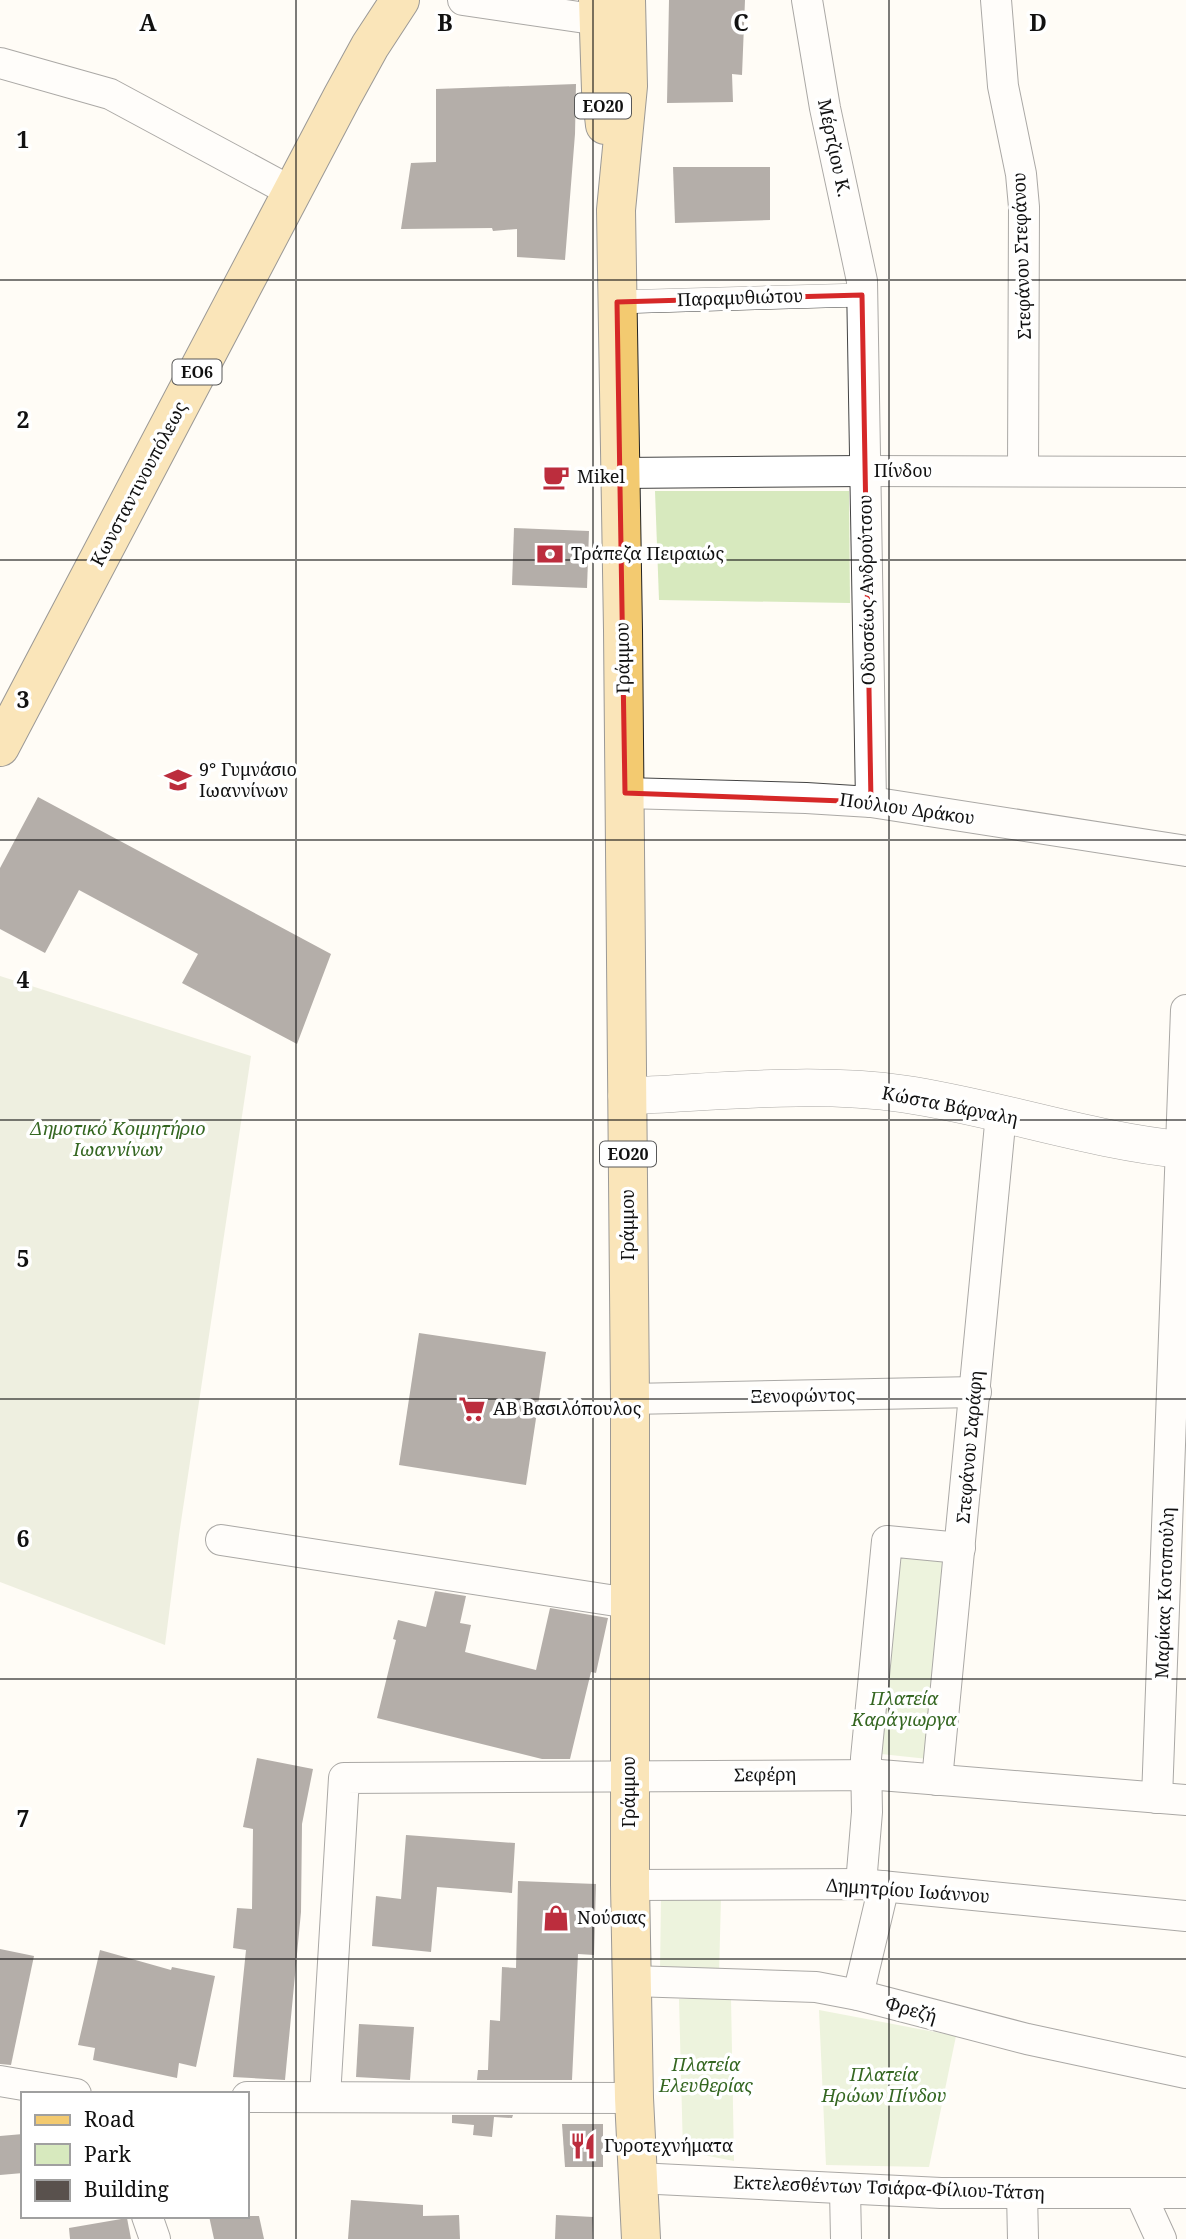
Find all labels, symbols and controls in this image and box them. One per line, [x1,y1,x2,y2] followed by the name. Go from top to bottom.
[139,6,157,38] text: A
[437,6,453,38] text: B
[733,6,749,38] text: C
[1029,6,1047,38] text: D
[575,94,631,118] road number: ΕΟ20
[813,97,857,199] street label: Μέρτζιου Κ.
[17,123,30,155] text: 1
[1006,172,1036,340] street label: Στεφάνου Στεφάνου
[677,283,803,311] street label: Παραμυθιώτου
[172,360,222,384] road number: ΕΟ6
[85,397,192,570] street label: Κωνσταντινουπόλεως
[17,403,30,435] text: 2
[874,458,932,482] street label: Πίνδου
[541,462,571,492] cafe icon: Mikel
[577,464,625,488] place label: Mikel
[852,494,880,686] street label: Οδυσσέως Ανδρούτσου
[535,539,565,569] bank icon: Τράπεζα Πειραιώς
[571,541,724,565] place label: Τράπεζα Πειραιώς
[609,622,635,694] street label: Γράμμου
[17,683,30,715] text: 3
[199,757,297,802] place label: 9° Γυμνάσιο Ιωαννίνων
[163,765,193,795] school or university icon: 9° Γυμνάσιο Ιωαννίνων
[838,787,976,829] street label: Πούλιου Δράκου
[17,963,30,995] text: 4
[880,1080,1020,1130] street label: Κώστα Βάρναλη
[29,1116,206,1161] park label: Δημοτικό Κοιμητήριο Ιωαννίνων
[600,1142,656,1166] road number: ΕΟ20
[615,1189,639,1261] street label: Γράμμου
[17,1242,30,1274] text: 5
[950,1369,988,1524] street label: Στεφάνου Σαράφη
[750,1382,856,1408] street label: Ξενοφώντος
[457,1394,487,1424] supermarket icon: ΑΒ Βασιλόπουλος
[493,1396,642,1420] place label: ΑΒ Βασιλόπουλος
[1149,1507,1179,1679] street label: Μαρίκας Κοτοπούλη
[17,1522,30,1554] text: 6
[851,1686,957,1731] park label: Πλατεία Καράγιωργα
[616,1756,640,1828] street label: Γράμμου
[734,1761,796,1787] street label: Σεφέρη
[17,1802,30,1834] text: 7
[826,1872,991,1908] street label: Δημητρίου Ιωάννου
[541,1903,571,1933] shop icon: Νούσιας
[577,1905,647,1929] place label: Νούσιας
[883,1990,940,2028] street label: Φρεζή
[658,2052,753,2097] park label: Πλατεία Ελευθερίας
[821,2062,947,2107] park label: Πλατεία Ηρώων Πίνδου
[21,2092,248,2218] legend
[84,2105,135,2133] text: Road
[568,2131,598,2161] restaurant icon: Γυροτεχνήματα
[604,2133,734,2157] place label: Γυροτεχνήματα
[84,2140,131,2168] text: Park
[733,2170,1045,2204] street label: Εκτελεσθέντων Τσιάρα-Φίλιου-Τάτση
[84,2175,169,2203] text: Building

